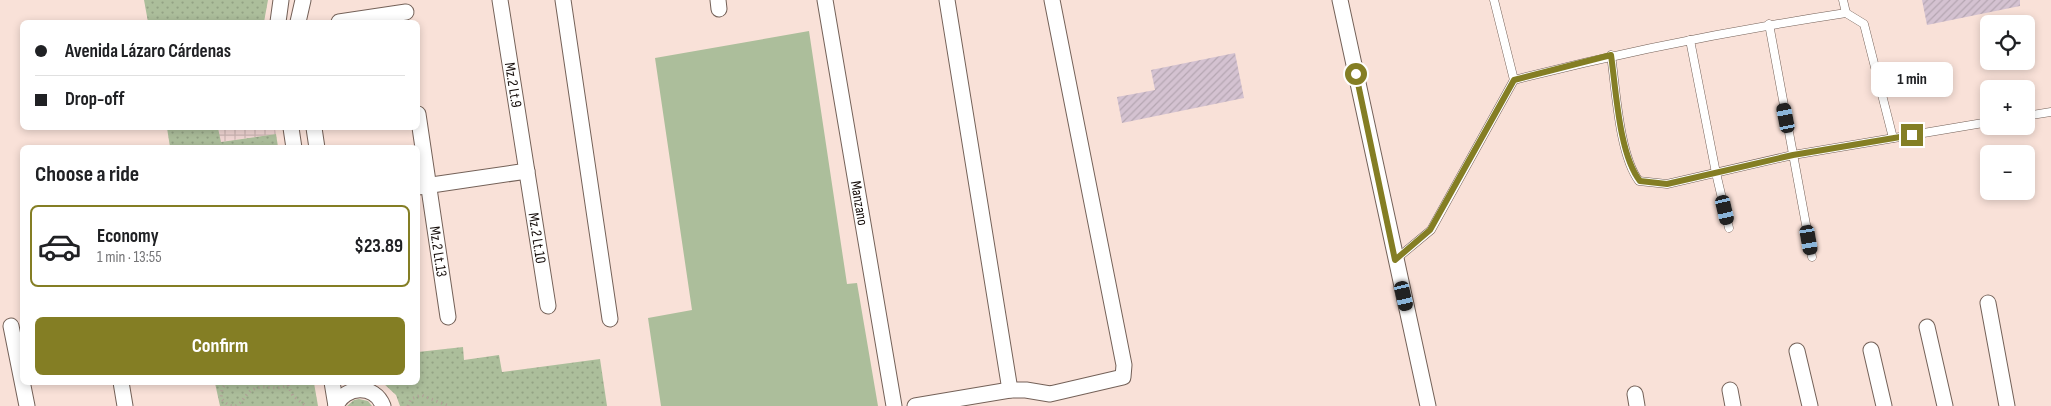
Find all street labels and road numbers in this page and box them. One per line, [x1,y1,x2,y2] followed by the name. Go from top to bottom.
[500,61,526,109] street label: Mz.2 Lt.9
[846,179,872,227] street label: Manzano
[523,211,550,265] street label: Mz.2 Lt.10
[425,225,451,278] street label: Mz.2 Lt.13

